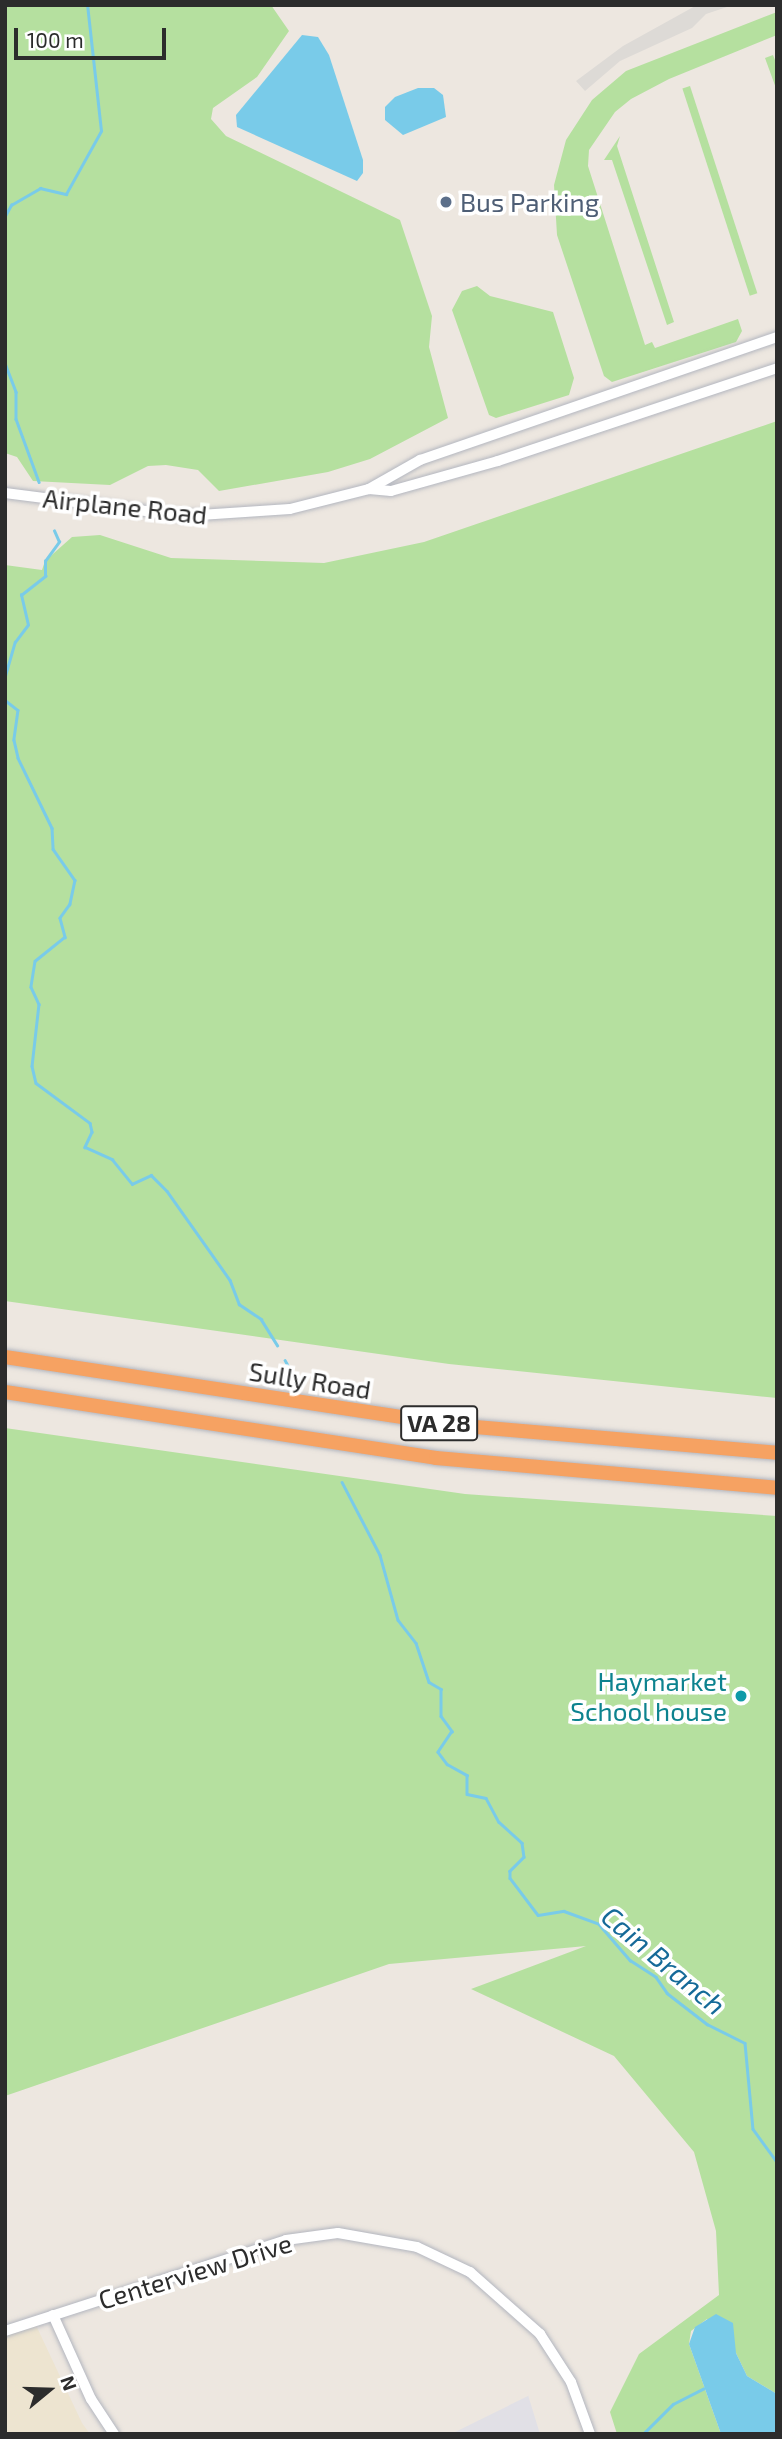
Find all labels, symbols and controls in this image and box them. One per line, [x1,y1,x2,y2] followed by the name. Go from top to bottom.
[18,14,170,58] scale bar
[27,27,84,52] text: 100 m
[460,186,599,218] place label: Bus Parking
[438,194,454,210] marker: Bus Parking
[41,482,209,530] street label: Airplane Road
[246,1355,374,1405] street label: Sully Road
[399,1402,479,1443] road number: VA 28
[570,1665,727,1726] place label: Haymarket School house
[733,1688,749,1704] marker: Haymarket School house
[595,1899,733,2021] water label: Cain Branch
[94,2227,296,2315] street label: Centerview Drive
[14,2355,84,2425] north arrow
[56,2373,82,2393] text: N

